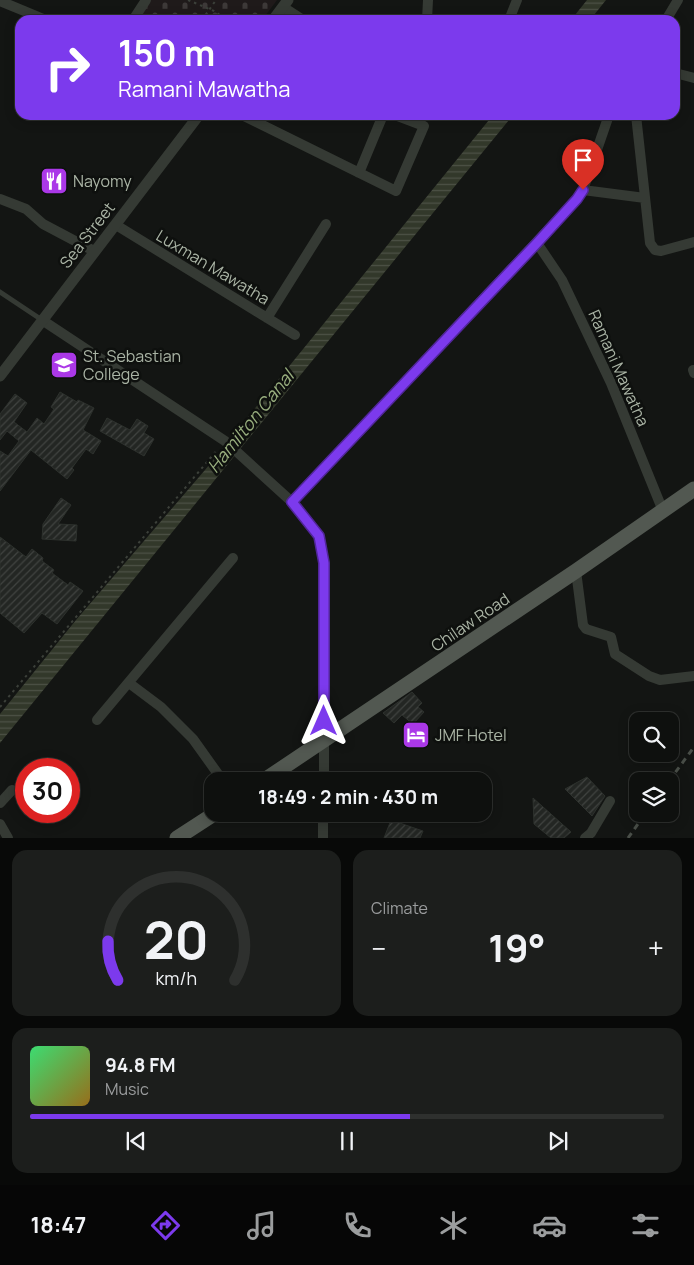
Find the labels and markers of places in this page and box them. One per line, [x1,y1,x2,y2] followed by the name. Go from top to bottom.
[562,139,604,190] pin
[39,166,69,196] restaurant icon: Nayomy
[73,170,132,192] place label: Nayomy
[83,345,181,385] place label: St. Sebastian College
[49,350,79,380] school or university icon: St. Sebastian College
[401,720,431,750] hotel icon: JMF Hotel
[435,724,507,746] place label: JMF Hotel

